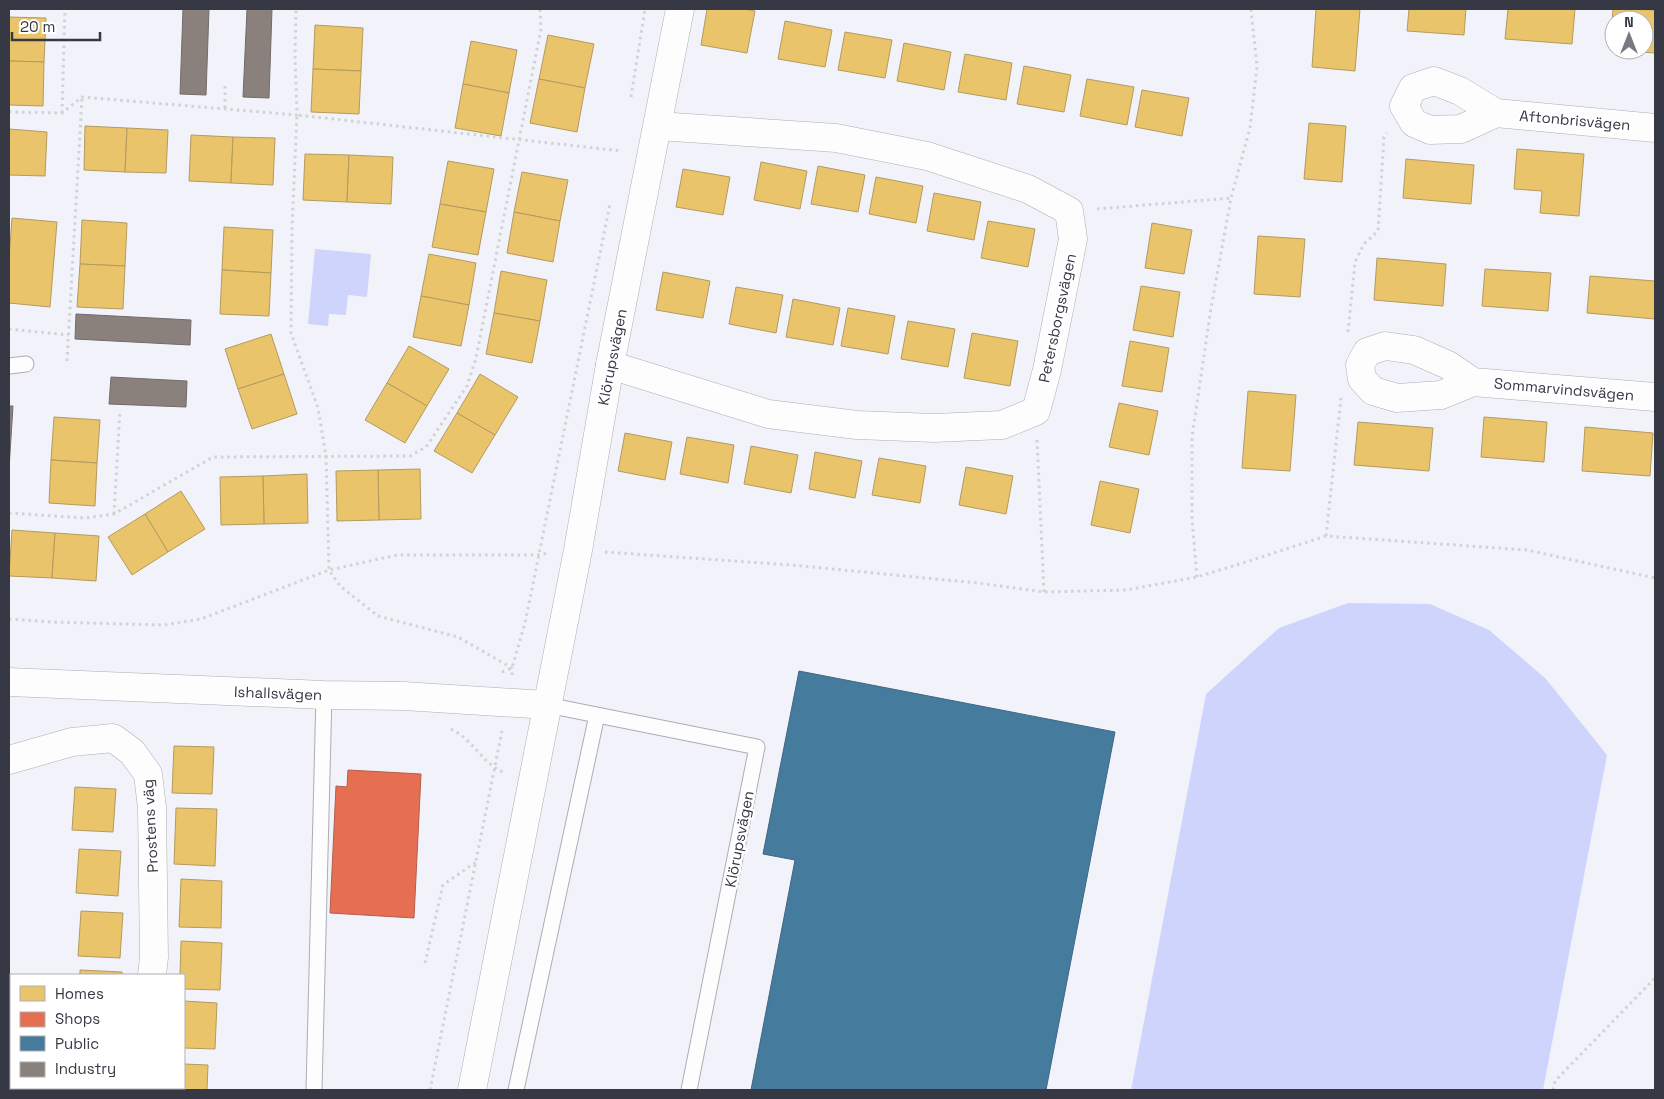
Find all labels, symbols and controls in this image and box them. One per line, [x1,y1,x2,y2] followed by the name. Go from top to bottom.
[12,10,100,42] scale bar
[1604,10,1654,60] north arrow
[1624,13,1634,31] text: N
[20,17,55,36] text: 20 m
[1519,106,1631,134] street label: Aftonbrisvägen
[1034,252,1080,384] street label: Petersborgsvägen
[593,307,631,407] street label: Klörupsvägen
[1493,373,1635,405] street label: Sommarvindsvägen
[234,682,322,704] street label: Ishallsvägen
[138,779,162,873] street label: Prostens väg
[720,789,758,889] street label: Klörupsvägen
[10,974,185,1089] legend
[55,984,104,1003] text: Homes
[55,1009,100,1028] text: Shops
[55,1034,99,1053] text: Public
[55,1059,116,1078] text: Industry

